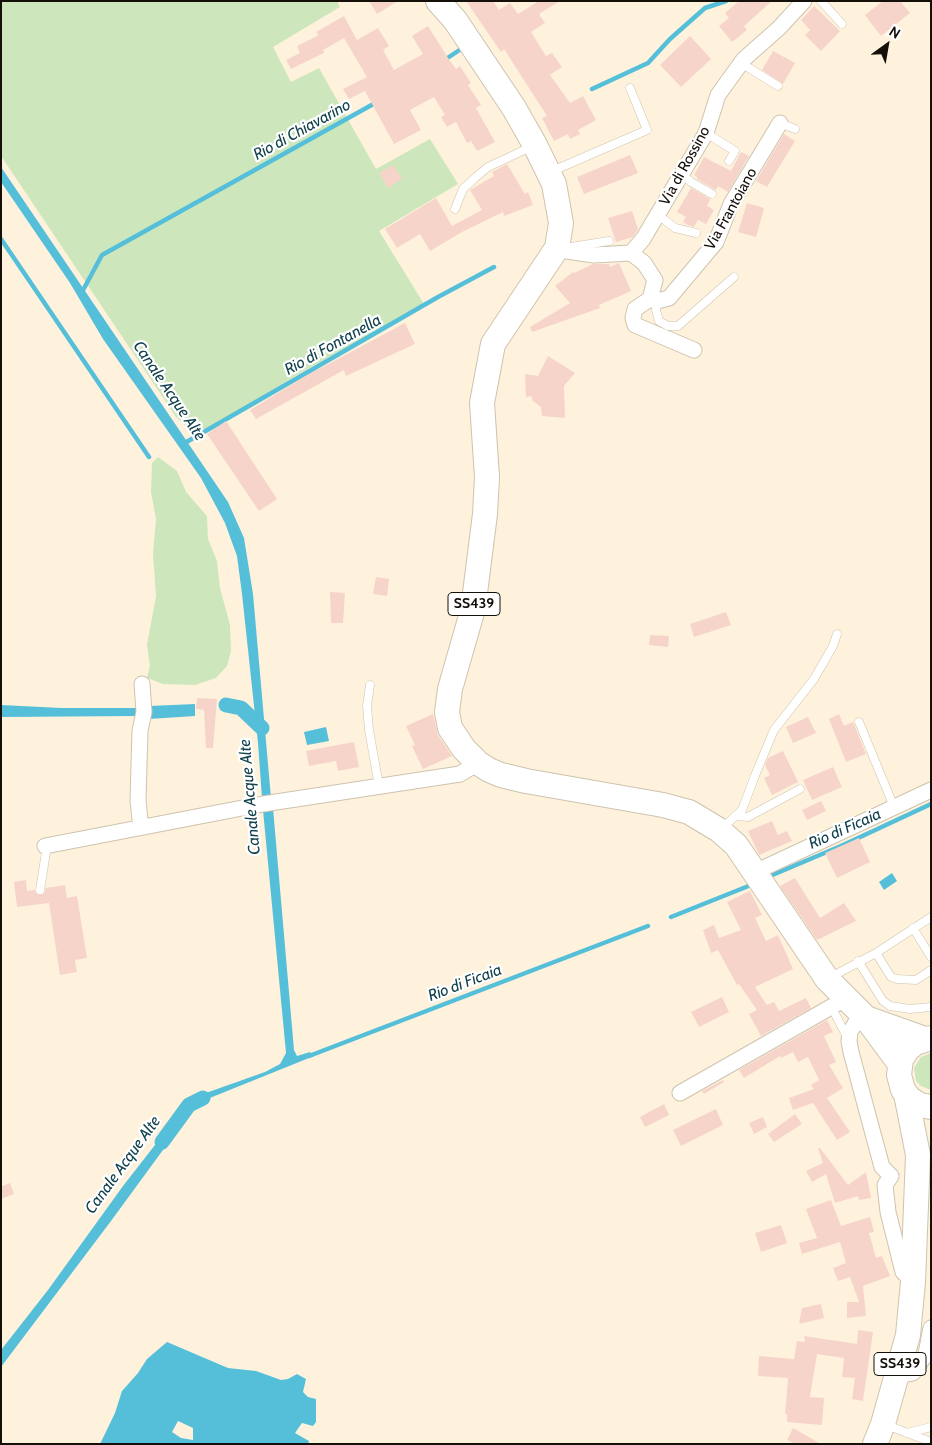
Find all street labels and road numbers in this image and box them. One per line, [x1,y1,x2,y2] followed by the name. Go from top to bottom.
[656,123,714,209] street label: Via di Rossino
[701,165,761,253] street label: Via Frantoiano
[448,592,500,616] road number: SS439
[874,1352,926,1376] road number: SS439

